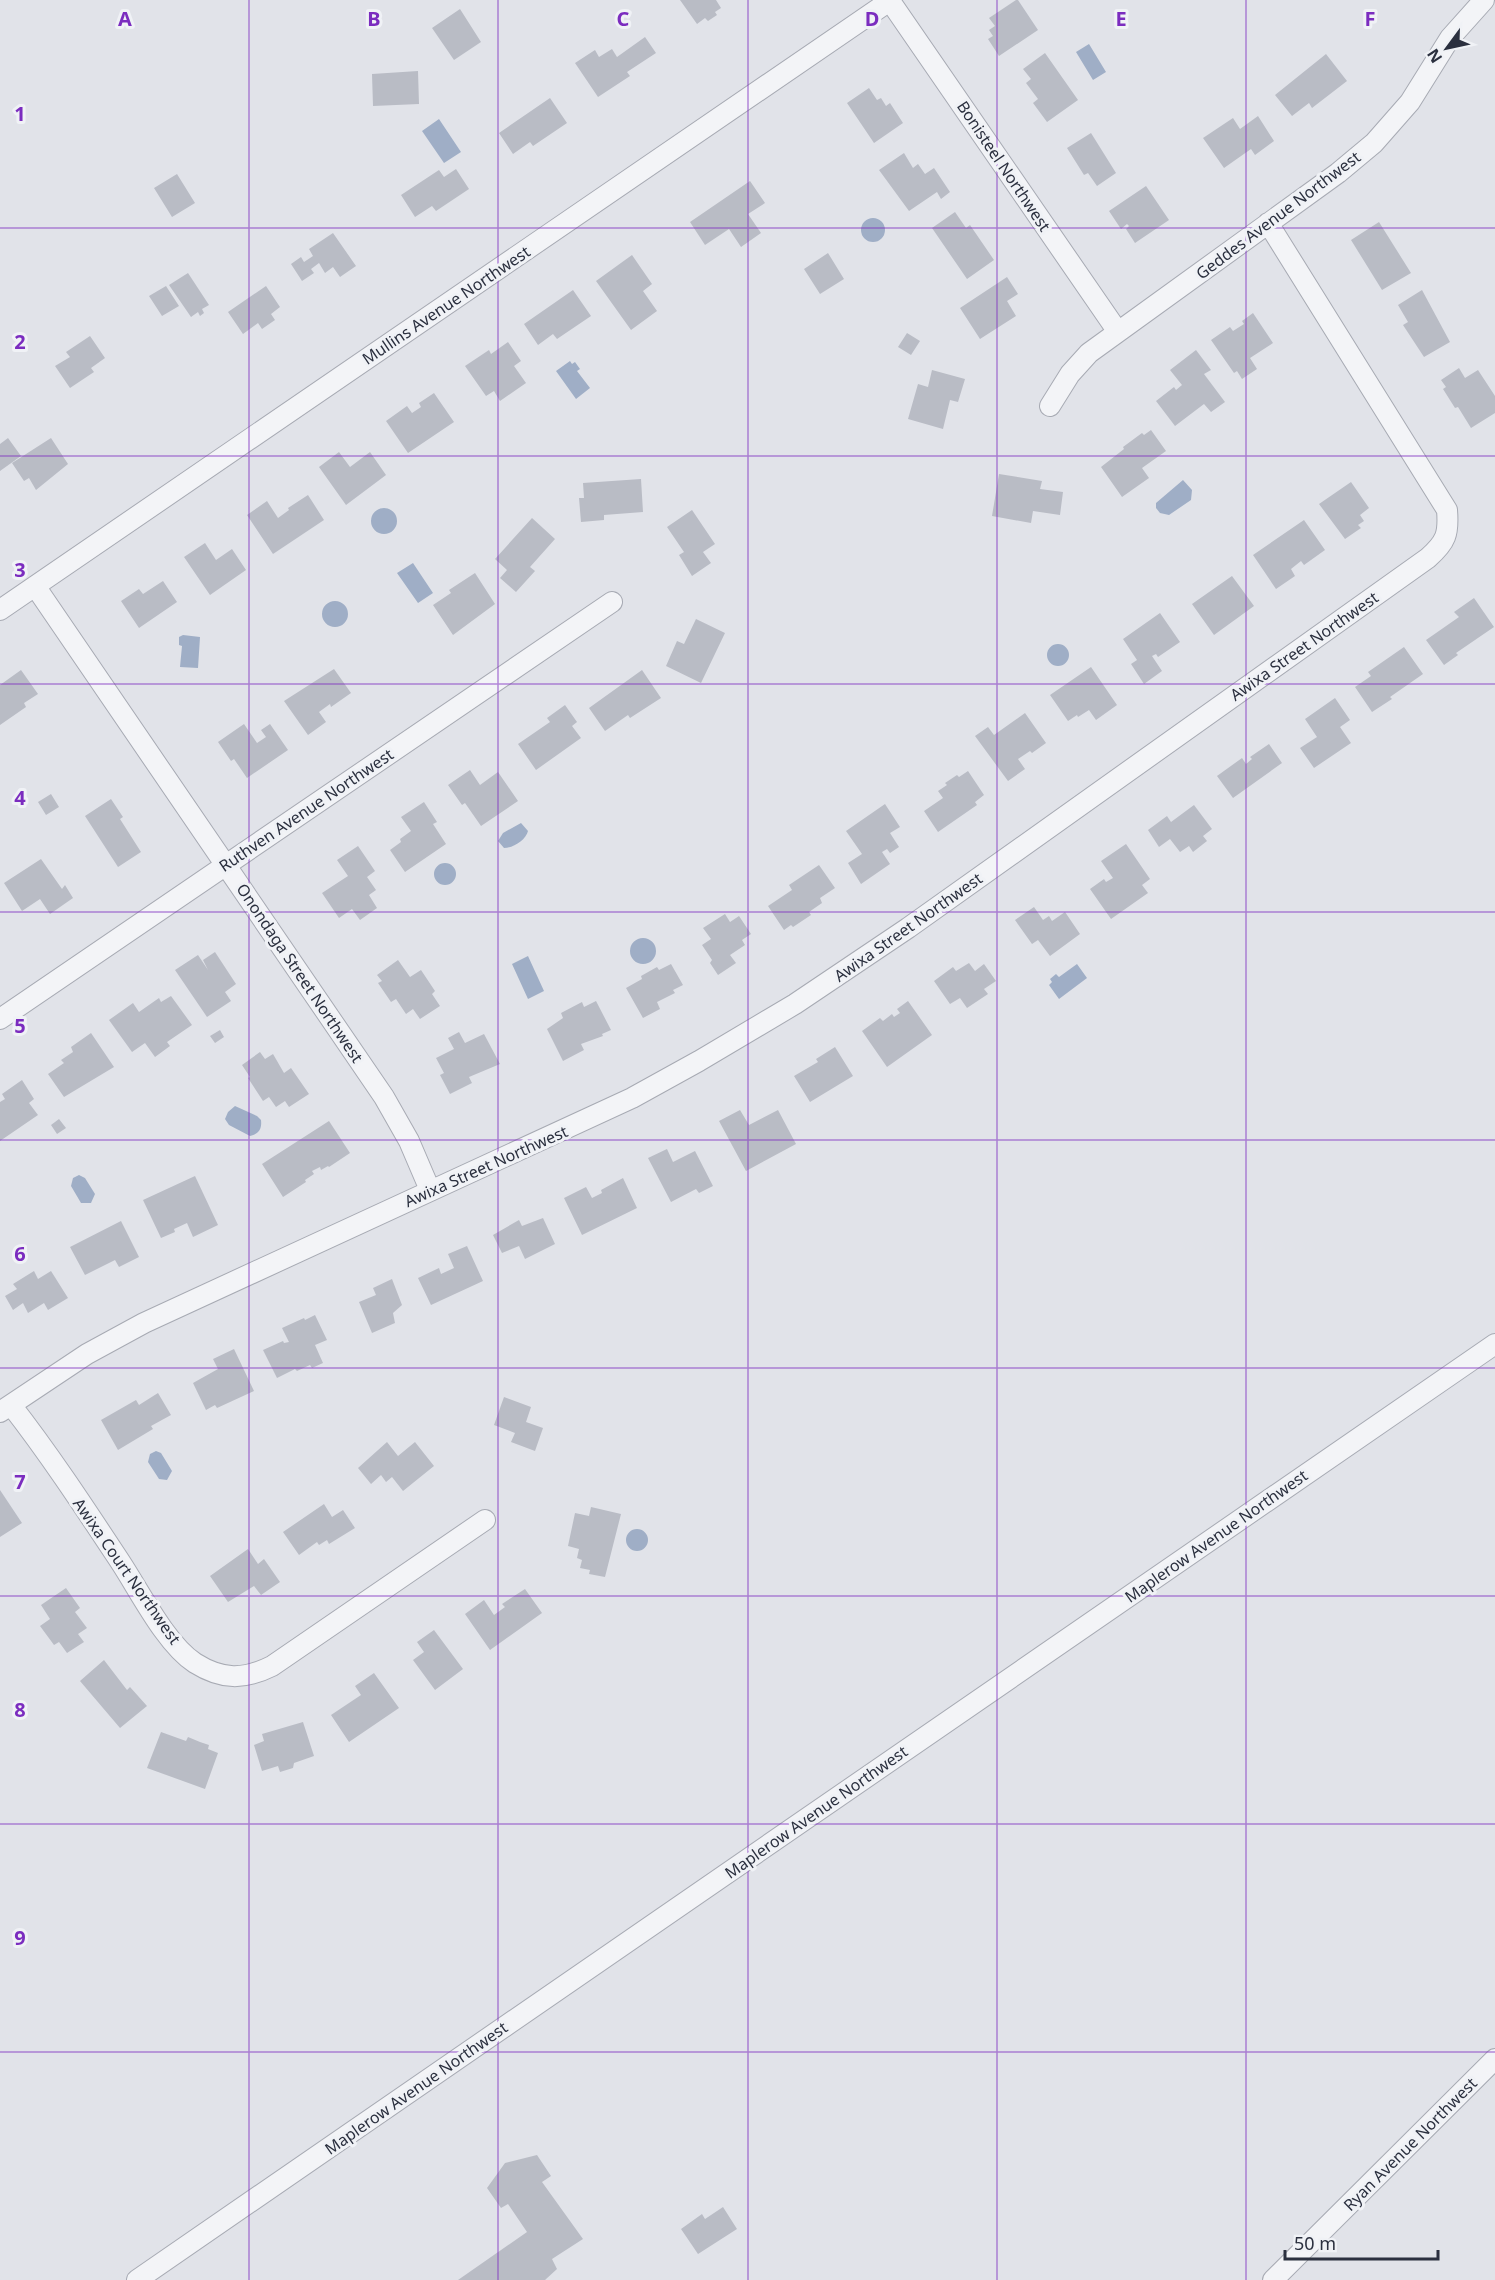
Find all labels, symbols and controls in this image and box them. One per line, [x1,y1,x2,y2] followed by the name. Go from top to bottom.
[118,5,132,32] text: A
[367,5,381,32] text: B
[617,5,630,32] text: C
[865,5,879,32] text: D
[1115,5,1127,32] text: E
[1365,5,1375,32] text: F
[1417,18,1477,78] north arrow
[1422,45,1447,68] text: N
[952,96,1056,236] street label: Bonisteel Northwest
[14,100,26,127] text: 1
[1191,146,1365,284] street label: Geddes Avenue Northwest
[358,240,534,369] street label: Mullins Avenue Northwest
[14,328,26,355] text: 2
[14,556,26,583] text: 3
[1225,586,1383,706] street label: Awixa Street Northwest
[214,743,398,877] street label: Ruthven Avenue Northwest
[14,784,26,811] text: 4
[829,867,987,987] street label: Awixa Street Northwest
[232,879,368,1067] street label: Onondaga Street Northwest
[14,1012,26,1039] text: 5
[401,1120,571,1212] street label: Awixa Street Northwest
[14,1240,26,1267] text: 6
[1120,1464,1312,1608] street label: Maplerow Avenue Northwest
[14,1468,26,1495] text: 7
[68,1493,186,1649] street label: Awixa Court Northwest
[14,1696,26,1723] text: 8
[720,1740,912,1884] street label: Maplerow Avenue Northwest
[14,1924,26,1951] text: 9
[320,2016,512,2160] street label: Maplerow Avenue Northwest
[1338,2072,1482,2216] street label: Ryan Avenue Northwest
[1285,2223,1438,2261] scale bar
[1294,2231,1336,2255] text: 50 m

